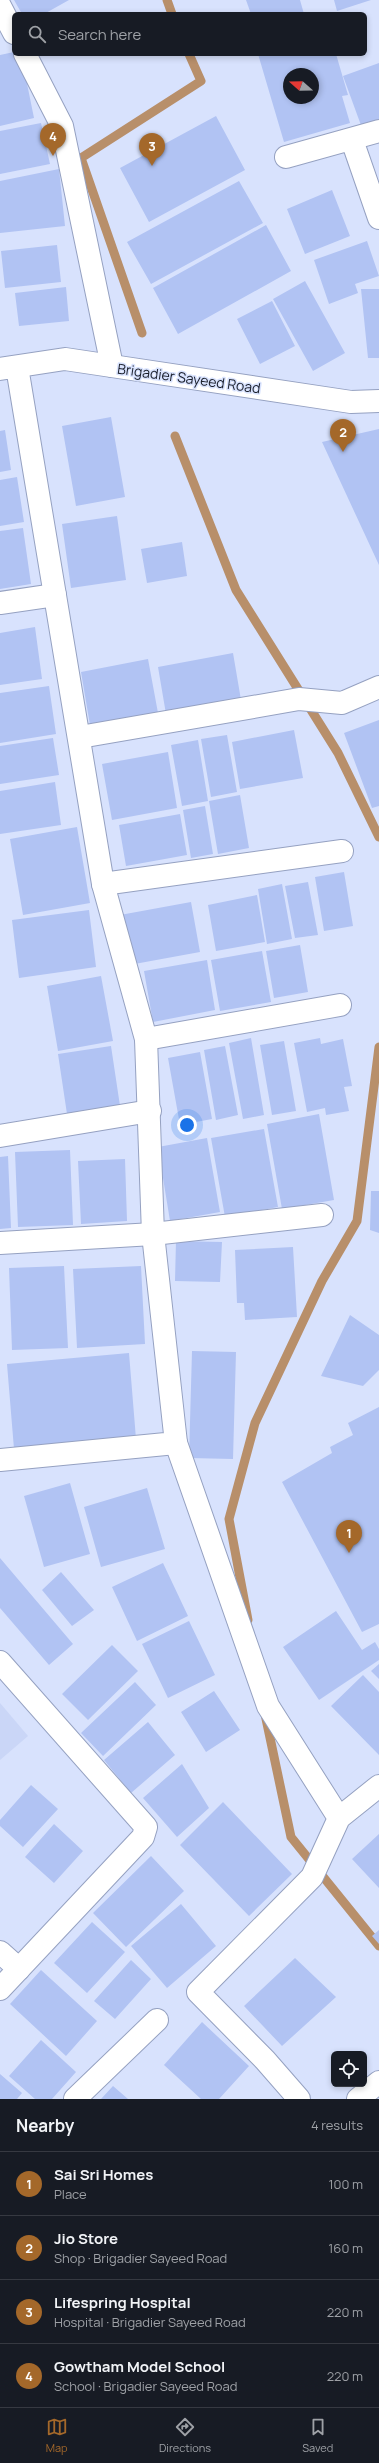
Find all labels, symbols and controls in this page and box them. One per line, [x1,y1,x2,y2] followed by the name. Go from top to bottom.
[12,12,367,56] search box
[26,23,48,45] icon: search
[58,24,141,45] text: Search here
[283,68,319,104] north arrow
[40,123,66,156] pin: 4
[139,133,165,166] pin: 3
[116,359,262,397] street label: Brigadier Sayeed Road
[330,419,356,452] pin: 2
[177,1115,197,1135] your location
[336,1520,362,1553] pin: 1
[331,2051,367,2087] map controls
[331,2051,367,2087] button: locate
[16,2114,74,2137] text: Nearby
[311,2116,363,2134] text: 4 results
[54,2164,153,2185] text: Sai Sri Homes
[26,2175,32,2193] text: 1
[328,2175,363,2193] text: 100 m
[54,2185,87,2203] text: Place
[54,2228,118,2249] text: Jio Store
[25,2239,33,2257] text: 2
[328,2239,363,2257] text: 160 m
[54,2249,227,2267] text: Shop · Brigadier Sayeed Road
[54,2292,191,2313] text: Lifespring Hospital
[25,2303,33,2321] text: 3
[327,2303,363,2321] text: 220 m
[54,2313,246,2331] text: Hospital · Brigadier Sayeed Road
[54,2356,225,2377] text: Gowtham Model School
[25,2367,33,2385] text: 4
[327,2367,363,2385] text: 220 m
[54,2377,237,2395] text: School · Brigadier Sayeed Road
[46,2416,68,2455] tab: Map
[159,2416,211,2455] tab: Directions
[302,2416,333,2455] tab: Saved

